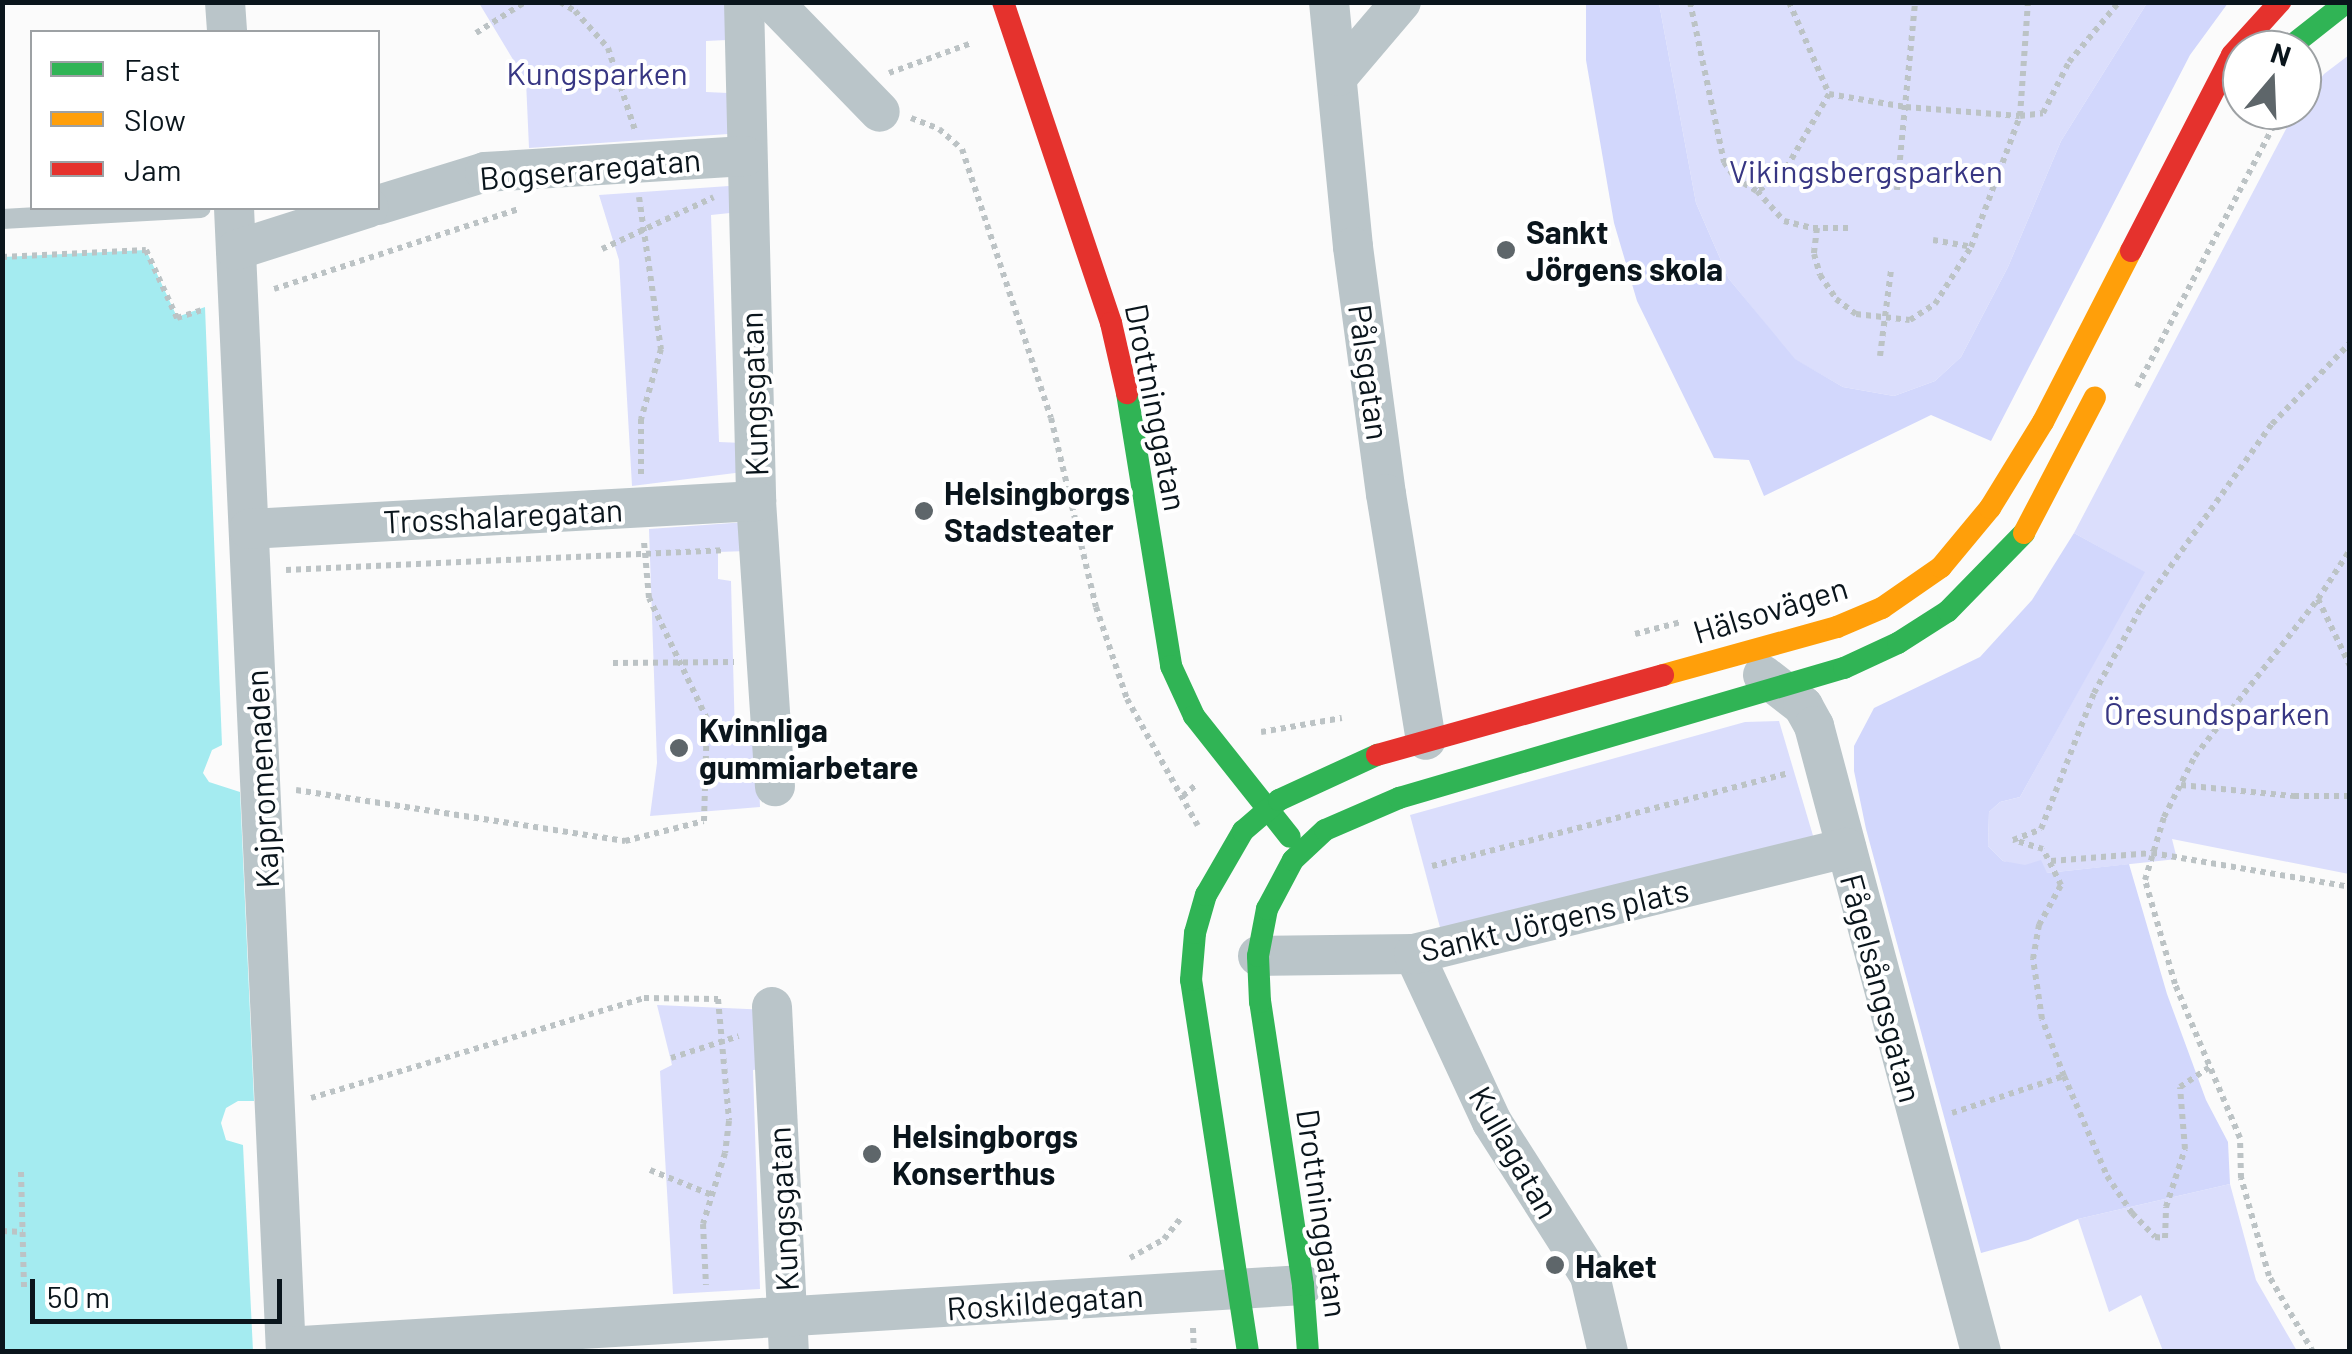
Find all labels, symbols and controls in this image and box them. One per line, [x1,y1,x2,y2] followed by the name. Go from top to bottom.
[30,30,380,210] legend
[2222,30,2322,130] north arrow
[2267,34,2295,73] text: N
[124,51,181,87] text: Fast
[506,53,688,91] park label: Kungsparken
[124,101,186,137] text: Slow
[478,139,702,197] street label: Bogseraregatan
[124,151,181,187] text: Jam
[1729,151,2003,189] park label: Vikingsbergsparken
[1526,213,1723,288] place label: Sankt Jörgens skola
[1495,239,1517,261] marker: Sankt Jörgens skola
[1118,300,1196,514] street label: Drottninggatan
[1341,302,1399,442] street label: Pålsgatan
[731,311,775,477] street label: Kungsgatan
[944,474,1130,549] place label: Helsingborgs Stadsteater
[382,490,624,540] street label: Trosshalaregatan
[913,500,935,522] marker: Helsingborgs Stadsteater
[1688,567,1852,651] street label: Hälsovägen
[236,669,286,889] street label: Kajpromenaden
[2104,693,2330,731] park label: Öresundsparken
[699,711,918,786] place label: Kvinnliga gummiarbetare
[668,737,690,759] marker: Kvinnliga gummiarbetare
[1416,869,1692,969] street label: Sankt Jörgens plats
[1833,870,1931,1106] street label: Fågelsångsgatan
[1462,1079,1568,1225] street label: Kullagatan
[1289,1106,1357,1320] street label: Drottninggatan
[892,1117,1078,1192] place label: Helsingborgs Konserthus
[759,1126,805,1292] street label: Kungsgatan
[861,1143,883,1165] marker: Helsingborgs Konserthus
[1575,1246,1657,1284] place label: Haket
[1544,1254,1566,1276] marker: Haket
[35,1259,288,1321] scale bar
[945,1275,1145,1327] street label: Roskildegatan
[47,1278,110,1314] text: 50 m

